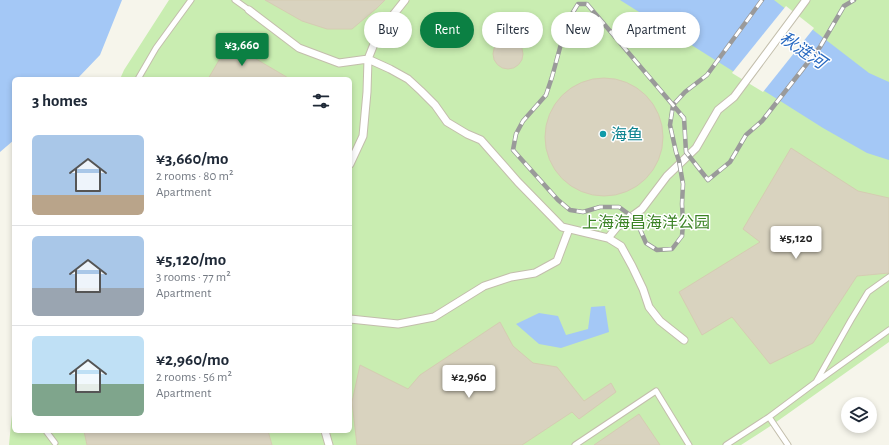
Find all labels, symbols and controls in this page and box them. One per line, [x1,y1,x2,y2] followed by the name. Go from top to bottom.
[364,12,412,48] chip: Buy
[420,12,474,48] chip: Rent
[482,12,543,48] chip: Filters
[551,12,604,48] chip: New
[612,12,700,48] chip: Apartment
[777,28,832,73] water label: 秋涟河
[209,33,275,67] pin: ¥3,660
[225,39,259,52] text: ¥3,660
[310,90,332,112] icon: filters
[32,92,88,109] text: 3 homes
[611,126,643,143] place label: 海鱼
[598,129,608,139] marker: 海鱼
[156,150,228,167] text: ¥3,660/mo
[64,151,112,199] icon: home
[156,170,233,183] text: 2 rooms · 80 m²
[156,186,211,199] text: Apartment
[582,214,710,231] park label: 上海海昌海洋公园
[763,226,829,260] pin: ¥5,120
[779,232,813,245] text: ¥5,120
[156,251,226,268] text: ¥5,120/mo
[64,252,112,300] icon: home
[156,271,231,284] text: 3 rooms · 77 m²
[156,287,211,300] text: Apartment
[156,351,229,368] text: ¥2,960/mo
[64,352,112,400] icon: home
[436,365,502,399] pin: ¥2,960
[156,371,232,384] text: 2 rooms · 56 m²
[451,371,487,384] text: ¥2,960
[156,387,211,400] text: Apartment
[841,397,877,433] map controls
[841,397,877,433] button: layers

